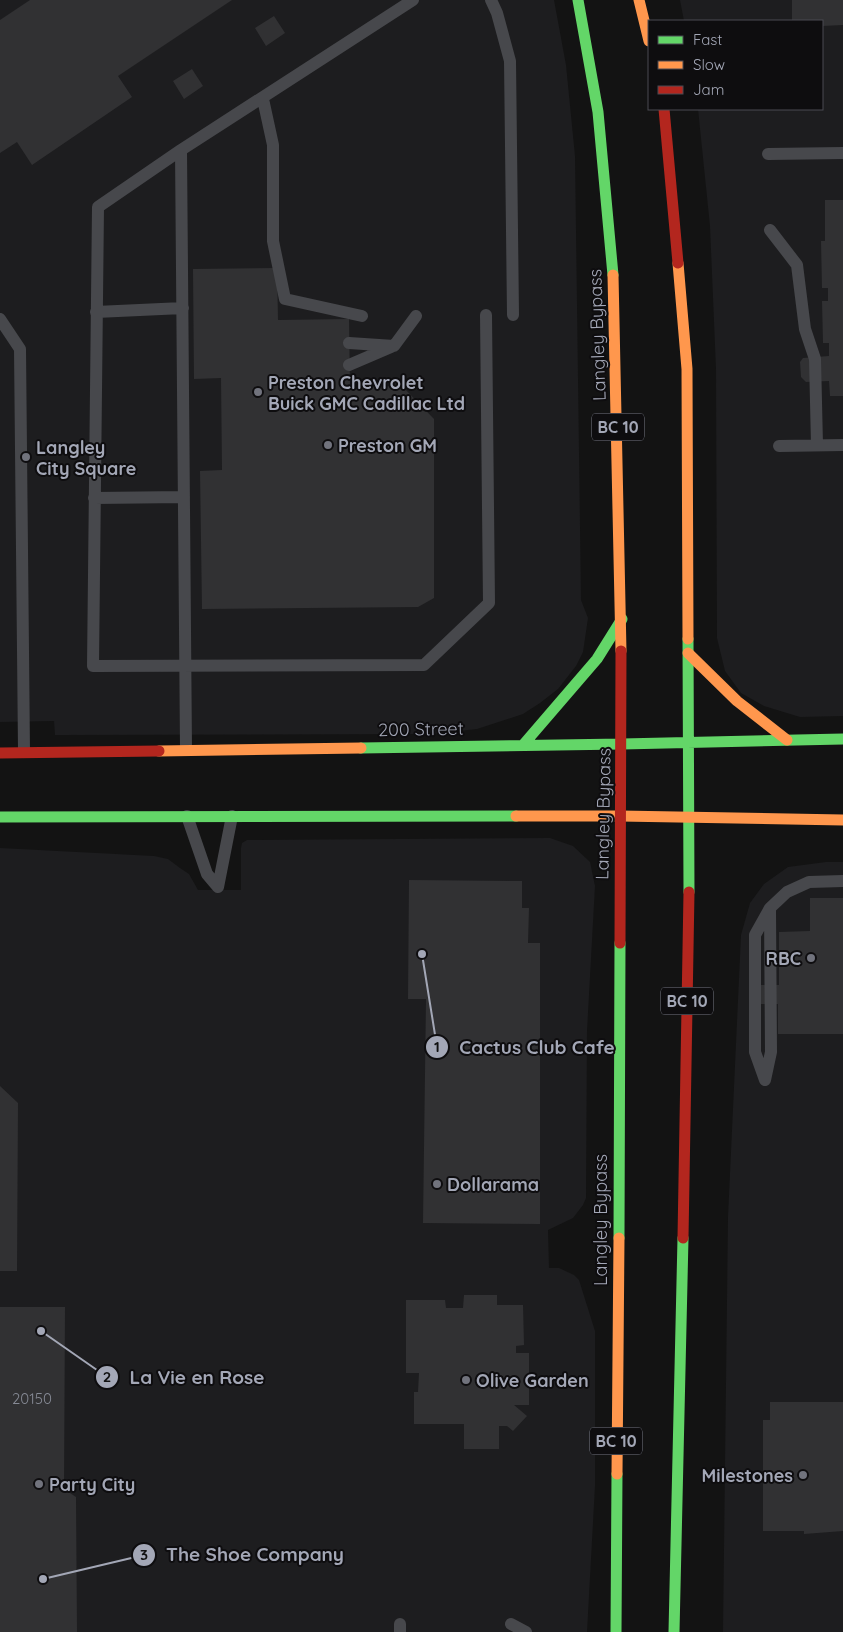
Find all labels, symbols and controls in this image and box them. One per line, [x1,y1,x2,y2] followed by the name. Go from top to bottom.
[648,20,823,110] legend
[693,30,722,49] text: Fast
[693,55,725,74] text: Slow
[693,80,724,99] text: Jam
[583,269,611,401] street label: Langley Bypass
[268,371,465,415] place label: Preston Chevrolet Buick GMC Cadillac Ltd
[252,386,264,398] marker: Preston Chevrolet Buick GMC Cadillac Ltd
[592,414,644,441] road number: BC 10
[338,434,437,457] place label: Preston GM
[36,436,136,480] place label: Langley City Square
[322,439,334,451] marker: Preston GM
[20,451,32,463] marker: Langley City Square
[378,717,464,741] street label: 200 Street
[590,748,616,880] street label: Langley Bypass
[766,947,801,970] place label: RBC
[805,952,817,964] marker: RBC
[661,988,713,1014] road number: BC 10
[425,1030,625,1064] callout: Cactus Club Cafe
[459,1035,615,1059] text: Cactus Club Cafe
[434,1037,440,1056] text: 1
[589,1154,612,1286] street label: Langley Bypass
[447,1173,539,1196] place label: Dollarama
[431,1178,443,1190] marker: Dollarama
[94,1360,274,1394] callout: La Vie en Rose
[130,1365,264,1389] text: La Vie en Rose
[103,1367,111,1386] text: 2
[476,1369,589,1392] place label: Olive Garden
[460,1374,472,1386] marker: Olive Garden
[12,1389,52,1408] house number: 20150
[590,1428,642,1454] road number: BC 10
[702,1464,793,1487] place label: Milestones
[797,1469,809,1481] marker: Milestones
[49,1473,135,1496] place label: Party City
[33,1478,45,1490] marker: Party City
[131,1538,354,1572] callout: The Shoe Company
[166,1542,344,1566] text: The Shoe Company
[140,1545,148,1564] text: 3

